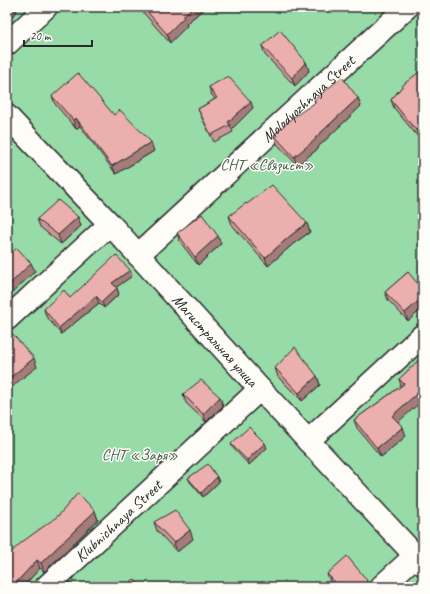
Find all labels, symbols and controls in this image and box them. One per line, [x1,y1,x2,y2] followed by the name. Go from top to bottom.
[24,22,92,48] scale bar
[30,28,52,44] text: 20 m
[258,50,360,147] street label: Molodyozhnaya Street
[220,155,314,175] park label: СНТ «Связист»
[167,290,263,392] street label: Магистральная улица
[102,445,178,465] park label: СНТ «Заря»
[71,475,168,566] street label: Klubnichnaya Street

